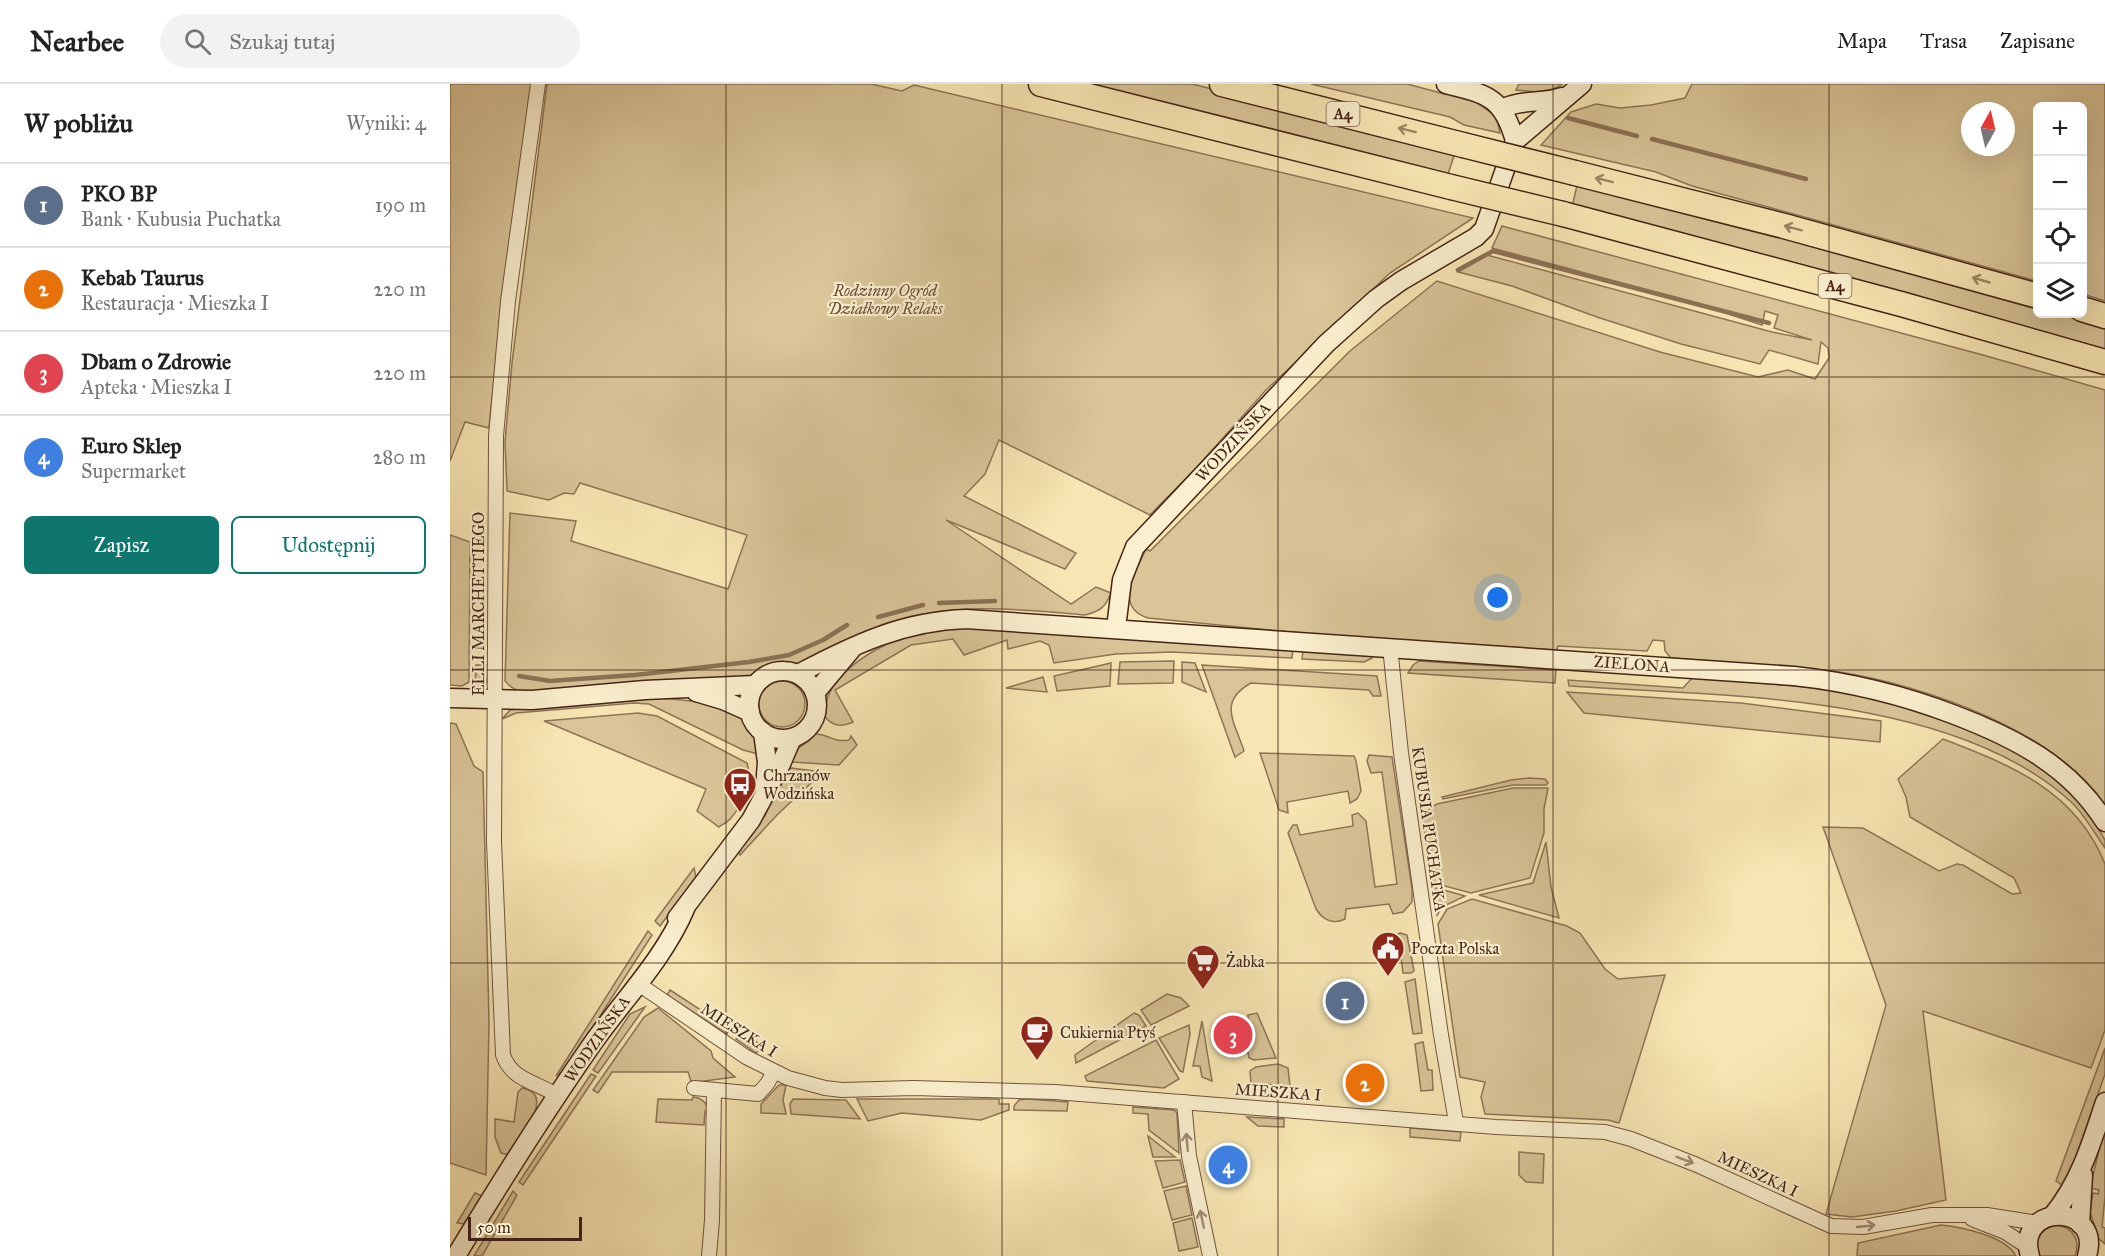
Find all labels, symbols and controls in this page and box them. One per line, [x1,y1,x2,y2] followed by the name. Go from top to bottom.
[160,14,580,68] search box
[30,24,124,59] text: Nearbee
[181,25,214,58] icon: search
[229,28,335,55] text: Szukaj tutaj
[1837,28,1887,54] text: Mapa
[1920,28,1967,54] text: Trasa
[2000,28,2075,54] text: Zapisane
[1326,102,1360,126] road number: A4
[1961,102,2015,156] north arrow
[2033,102,2087,318] map controls
[2033,102,2087,156] button: +
[24,107,133,139] text: W pobliżu
[346,111,426,135] text: Wyniki: 4
[1398,124,1417,136] one-way arrow
[2033,156,2087,210] button: −
[1595,174,1614,185] one-way arrow
[81,180,157,207] text: PKO BP
[40,193,47,217] text: 1
[375,193,426,217] text: 190 m
[81,207,281,231] text: Bank · Kubusia Puchatka
[2033,210,2087,264] button: locate
[1784,222,1803,234] one-way arrow
[81,264,204,291] text: Kebab Taurus
[2033,264,2087,318] button: layers
[1818,274,1852,298] road number: A4
[1972,274,1991,285] one-way arrow
[39,277,48,301] text: 2
[374,277,426,301] text: 220 m
[827,281,943,318] park label: Rodzinny Ogród Działkowy Relaks
[81,291,269,315] text: Restauracja · Mieszka I
[81,348,231,375] text: Dbam o Zdrowie
[40,361,48,385] text: 3
[374,361,426,385] text: 220 m
[81,375,232,399] text: Apteka · Mieszka I
[1190,397,1275,486] street label: WODZIŃSKA
[81,432,182,459] text: Euro Sklep
[38,445,49,469] text: 4
[373,445,426,469] text: 280 m
[81,459,186,483] text: Supermarket
[469,512,488,696] street label: ELLI MARCHETTIEGO
[24,516,219,574] button: Zapisz
[231,516,426,574] button: Udostępnij
[1483,583,1512,612] your location
[1593,652,1671,676] street label: ZIELONA
[1408,745,1450,913] street label: KUBUSIA PUCHATKA
[722,766,758,813] bus stop icon: Chrzanów Wodzińska
[763,766,834,803] place label: Chrzanów Wodzińska
[1370,930,1406,977] public building icon: Poczta Polska
[1411,939,1499,958] place label: Poczta Polska
[1185,943,1221,990] supermarket icon: Żabka
[1226,951,1265,971] place label: Żabka
[1326,978,1364,1024] pin: 1
[559,991,634,1086] street label: WODZIŃSKA
[697,999,781,1061] street label: MIESZKA I
[1214,1012,1252,1058] pin: 3
[1019,1014,1055,1061] cafe icon: Cukiernia Ptyś
[1060,1023,1156,1042] place label: Cukiernia Ptyś
[1346,1060,1384,1106] pin: 2
[1234,1080,1322,1105] street label: MIESZKA I
[1181,1133,1192,1153] one-way arrow
[1208,1142,1248,1188] pin: 4
[1715,1147,1801,1201] street label: MIESZKA I
[1675,1155,1694,1166] one-way arrow
[1196,1210,1207,1230] one-way arrow
[468,1214,582,1242] scale bar
[477,1218,511,1237] text: 50 m
[1855,1220,1875,1231] one-way arrow

